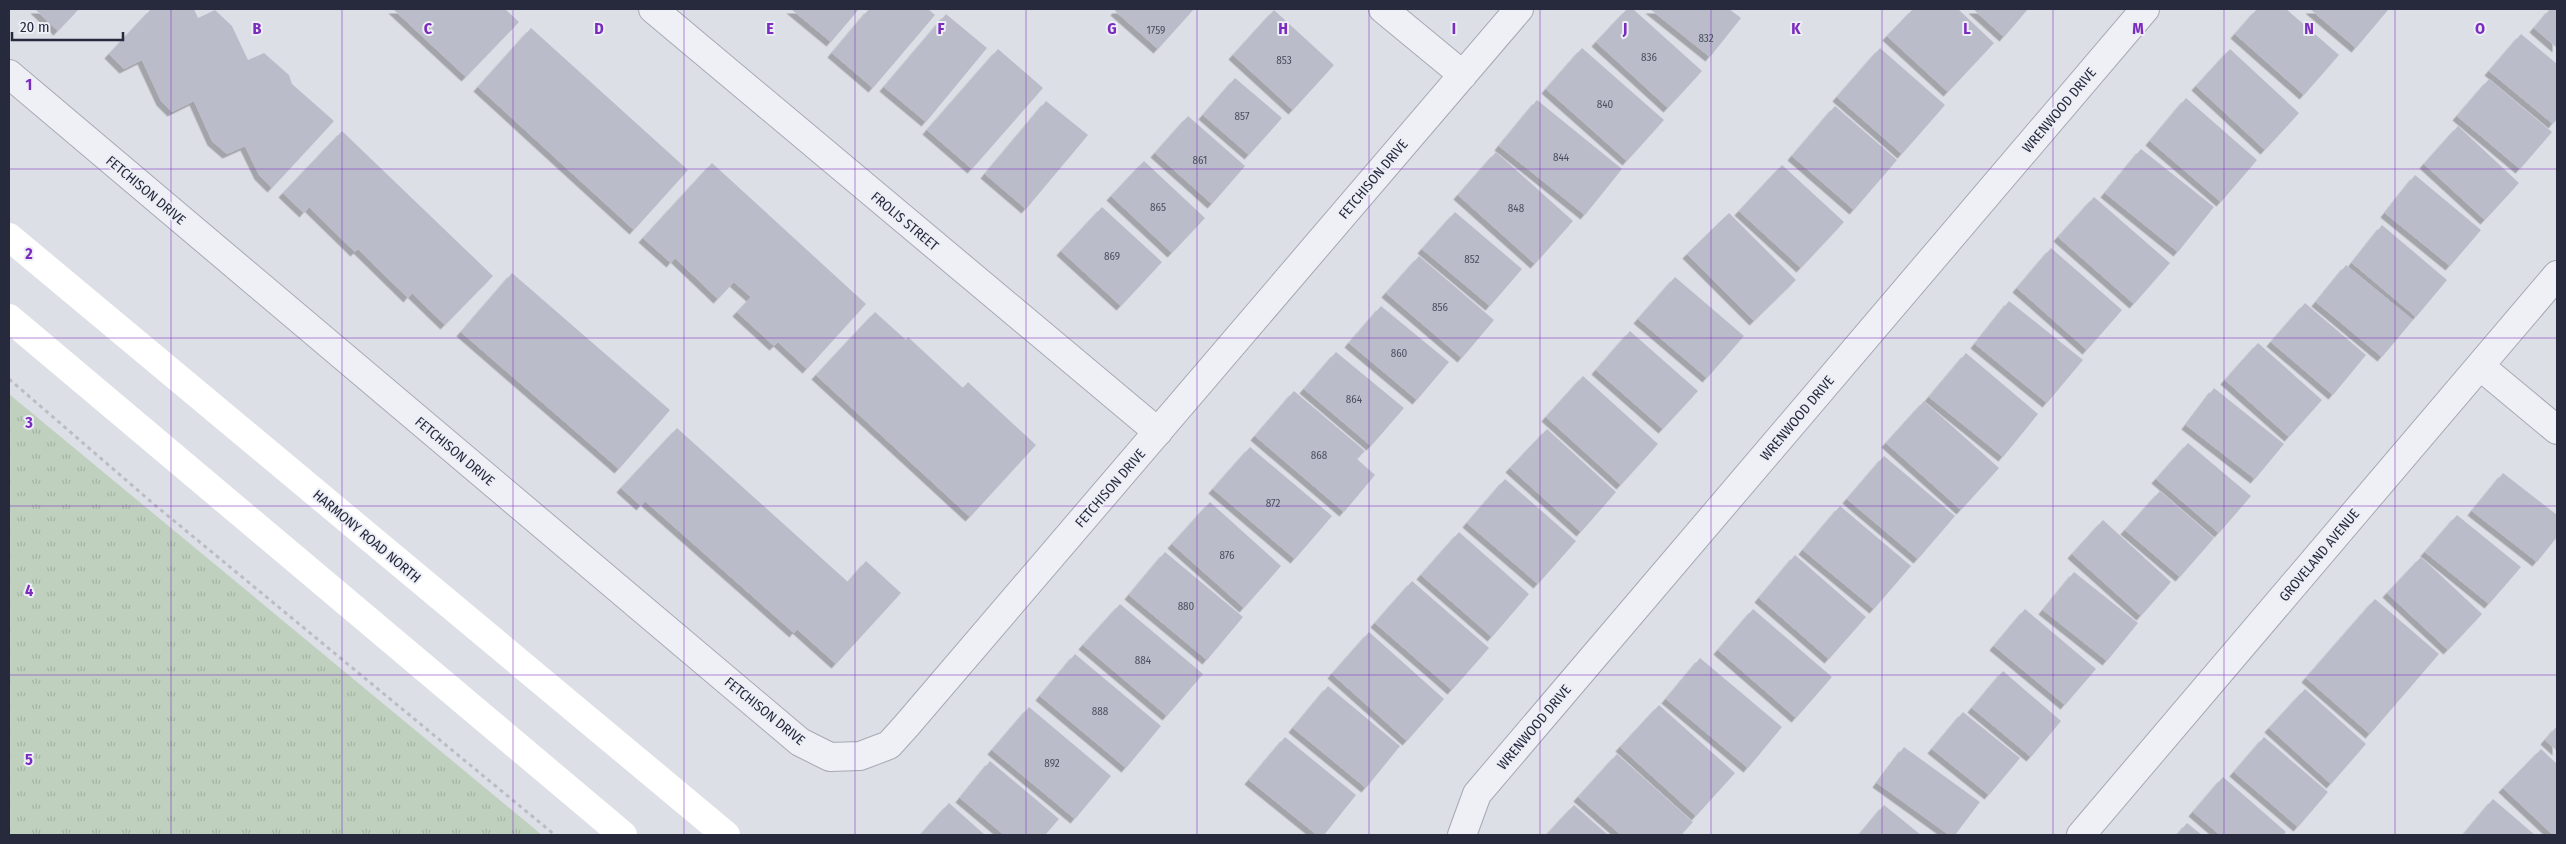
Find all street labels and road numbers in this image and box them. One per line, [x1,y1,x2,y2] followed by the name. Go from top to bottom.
[2019,64,2100,156] street label: WRENWOOD DRIVE
[1335,136,1412,223] street label: FETCHISON DRIVE
[102,152,189,229] street label: FETCHISON DRIVE
[867,188,942,255] street label: FROLIS STREET
[1757,372,1838,464] street label: WRENWOOD DRIVE
[411,413,498,490] street label: FETCHISON DRIVE
[1072,445,1149,531] street label: FETCHISON DRIVE
[309,486,424,586] street label: HARMONY ROAD NORTH
[2276,505,2363,605] street label: GROVELAND AVENUE
[721,674,809,749] street label: FETCHISON DRIVE
[1494,681,1575,773] street label: WRENWOOD DRIVE

